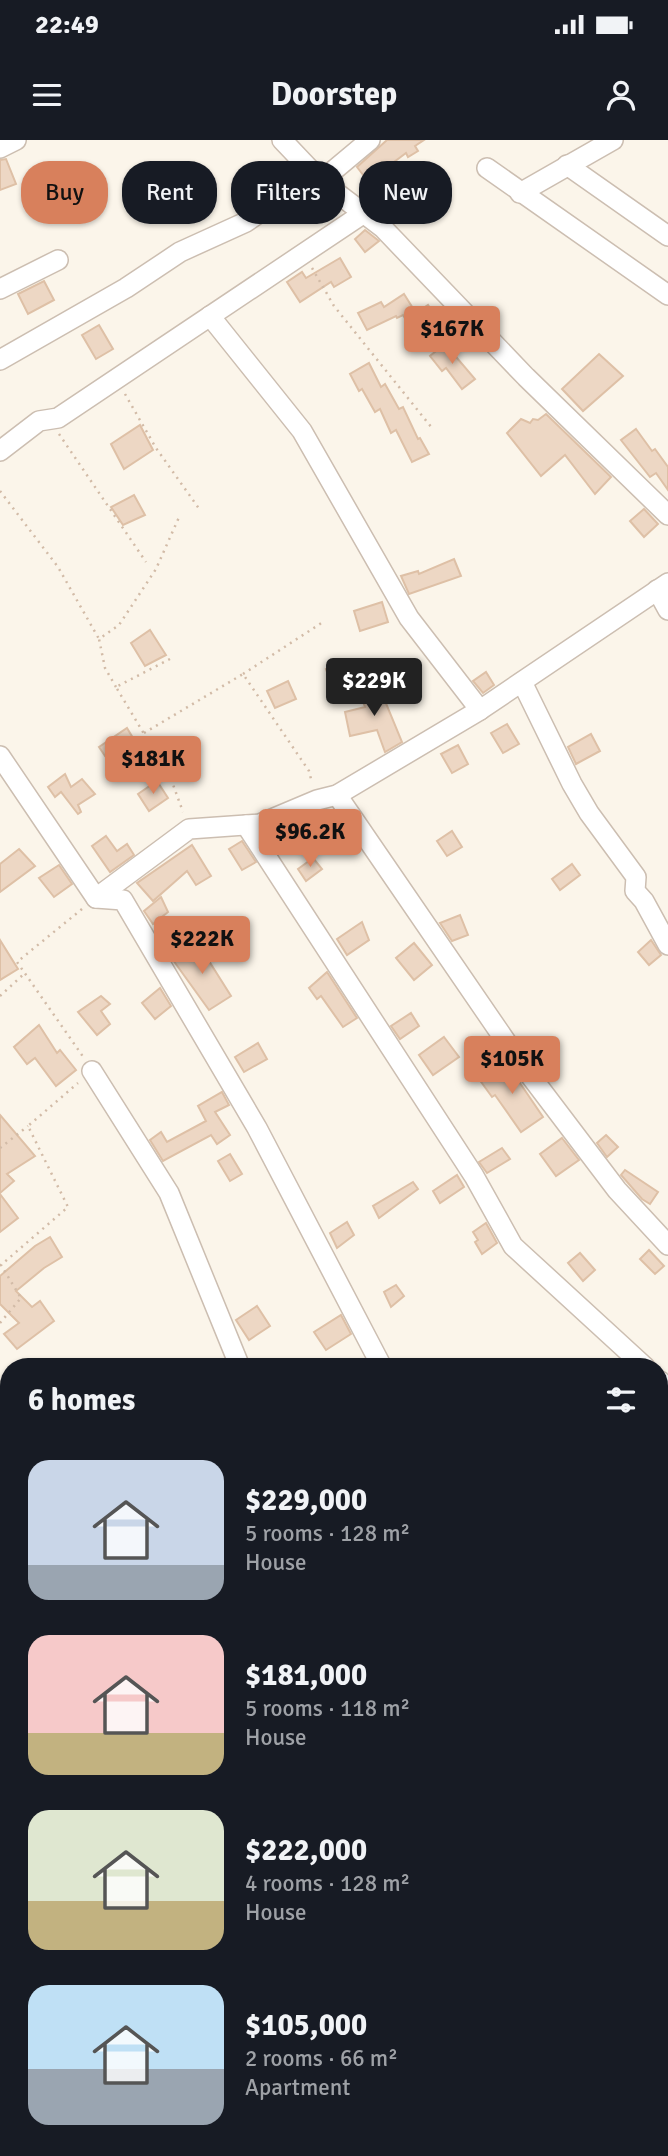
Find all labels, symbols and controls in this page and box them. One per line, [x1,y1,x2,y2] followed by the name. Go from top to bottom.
[35,9,99,41] text: 22:49
[271,75,397,114] text: Doorstep
[28,76,66,114] icon: menu
[602,76,640,114] icon: person
[21,161,108,224] chip: Buy
[122,161,217,224] chip: Rent
[231,161,345,224] chip: Filters
[359,161,452,224] chip: New
[403,306,501,366] pin: $167K
[420,314,484,343] text: $167K
[325,658,423,718] pin: $229K
[342,666,406,695] text: $229K
[104,736,202,796] pin: $181K
[121,744,185,773] text: $181K
[253,810,367,869] pin: $96.2K
[275,817,345,846] text: $96.2K
[153,916,251,976] pin: $222K
[170,924,234,953] text: $222K
[463,1037,561,1096] pin: $105K
[480,1044,544,1073] text: $105K
[602,1381,640,1419] icon: filters
[28,1382,135,1419] text: 6 homes
[245,1482,367,1519] text: $229,000
[84,1488,168,1572] icon: home
[245,1519,410,1548] text: 5 rooms · 128 m²
[245,1548,307,1577] text: House
[245,1657,367,1694] text: $181,000
[84,1663,168,1747] icon: home
[245,1694,410,1723] text: 5 rooms · 118 m²
[245,1723,307,1752] text: House
[245,1832,367,1869] text: $222,000
[84,1838,168,1922] icon: home
[245,1869,410,1898] text: 4 rooms · 128 m²
[245,1898,307,1927] text: House
[245,2007,367,2044] text: $105,000
[84,2013,168,2097] icon: home
[245,2044,398,2073] text: 2 rooms · 66 m²
[245,2073,350,2102] text: Apartment

